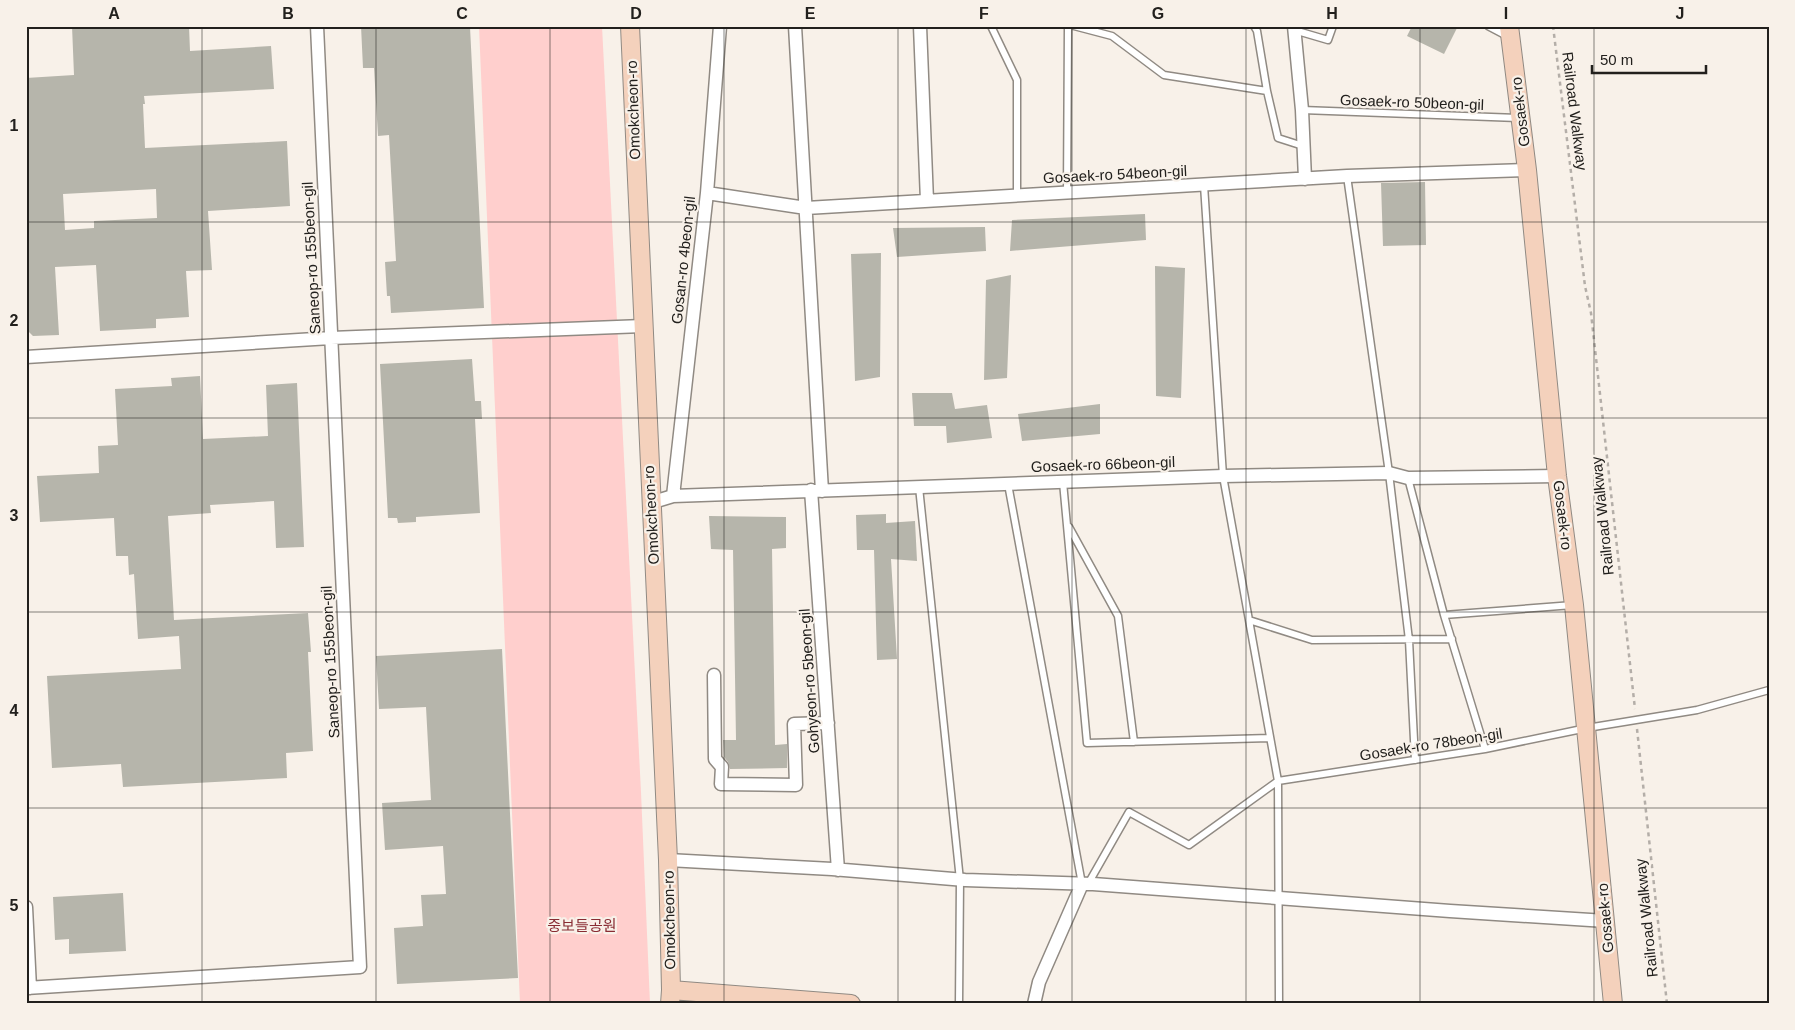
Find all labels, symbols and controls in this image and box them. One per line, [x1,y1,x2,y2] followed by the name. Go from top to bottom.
[108,5,120,22] text: A
[282,5,294,22] text: B
[456,5,468,22] text: C
[630,5,642,22] text: D
[805,5,816,22] text: E
[979,5,989,22] text: F
[1152,5,1164,22] text: G
[1326,5,1338,22] text: H
[1504,5,1508,22] text: I
[1676,5,1684,22] text: J
[1592,42,1706,74] scale bar
[1559,51,1591,172] street label: Railroad Walkway
[1600,51,1633,68] text: 50 m
[623,60,643,160] street label: Omokcheon-ro
[1507,76,1533,148] street label: Gosaek-ro
[1340,91,1484,113] street label: Gosaek-ro 50beon-gil
[10,117,19,134] text: 1
[1043,162,1187,186] street label: Gosaek-ro 54beon-gil
[299,181,323,335] street label: Saneop-ro 155beon-gil
[668,195,698,325] street label: Gosan-ro 4beon-gil
[10,312,19,329] text: 2
[1031,453,1175,475] street label: Gosaek-ro 66beon-gil
[1587,455,1617,576] street label: Railroad Walkway
[640,465,662,565] street label: Omokcheon-ro
[1550,479,1576,551] street label: Gosaek-ro
[10,507,19,524] text: 3
[318,585,342,739] street label: Saneop-ro 155beon-gil
[795,608,823,754] street label: Gohyeon-ro 5beon-gil
[10,702,19,719] text: 4
[1358,724,1504,764] street label: Gosaek-ro 78beon-gil
[1631,857,1661,978] street label: Railroad Walkway
[660,870,678,970] street label: Omokcheon-ro
[1593,882,1617,954] street label: Gosaek-ro
[10,897,19,914] text: 5
[547,917,617,934] park label: 중보들공원

